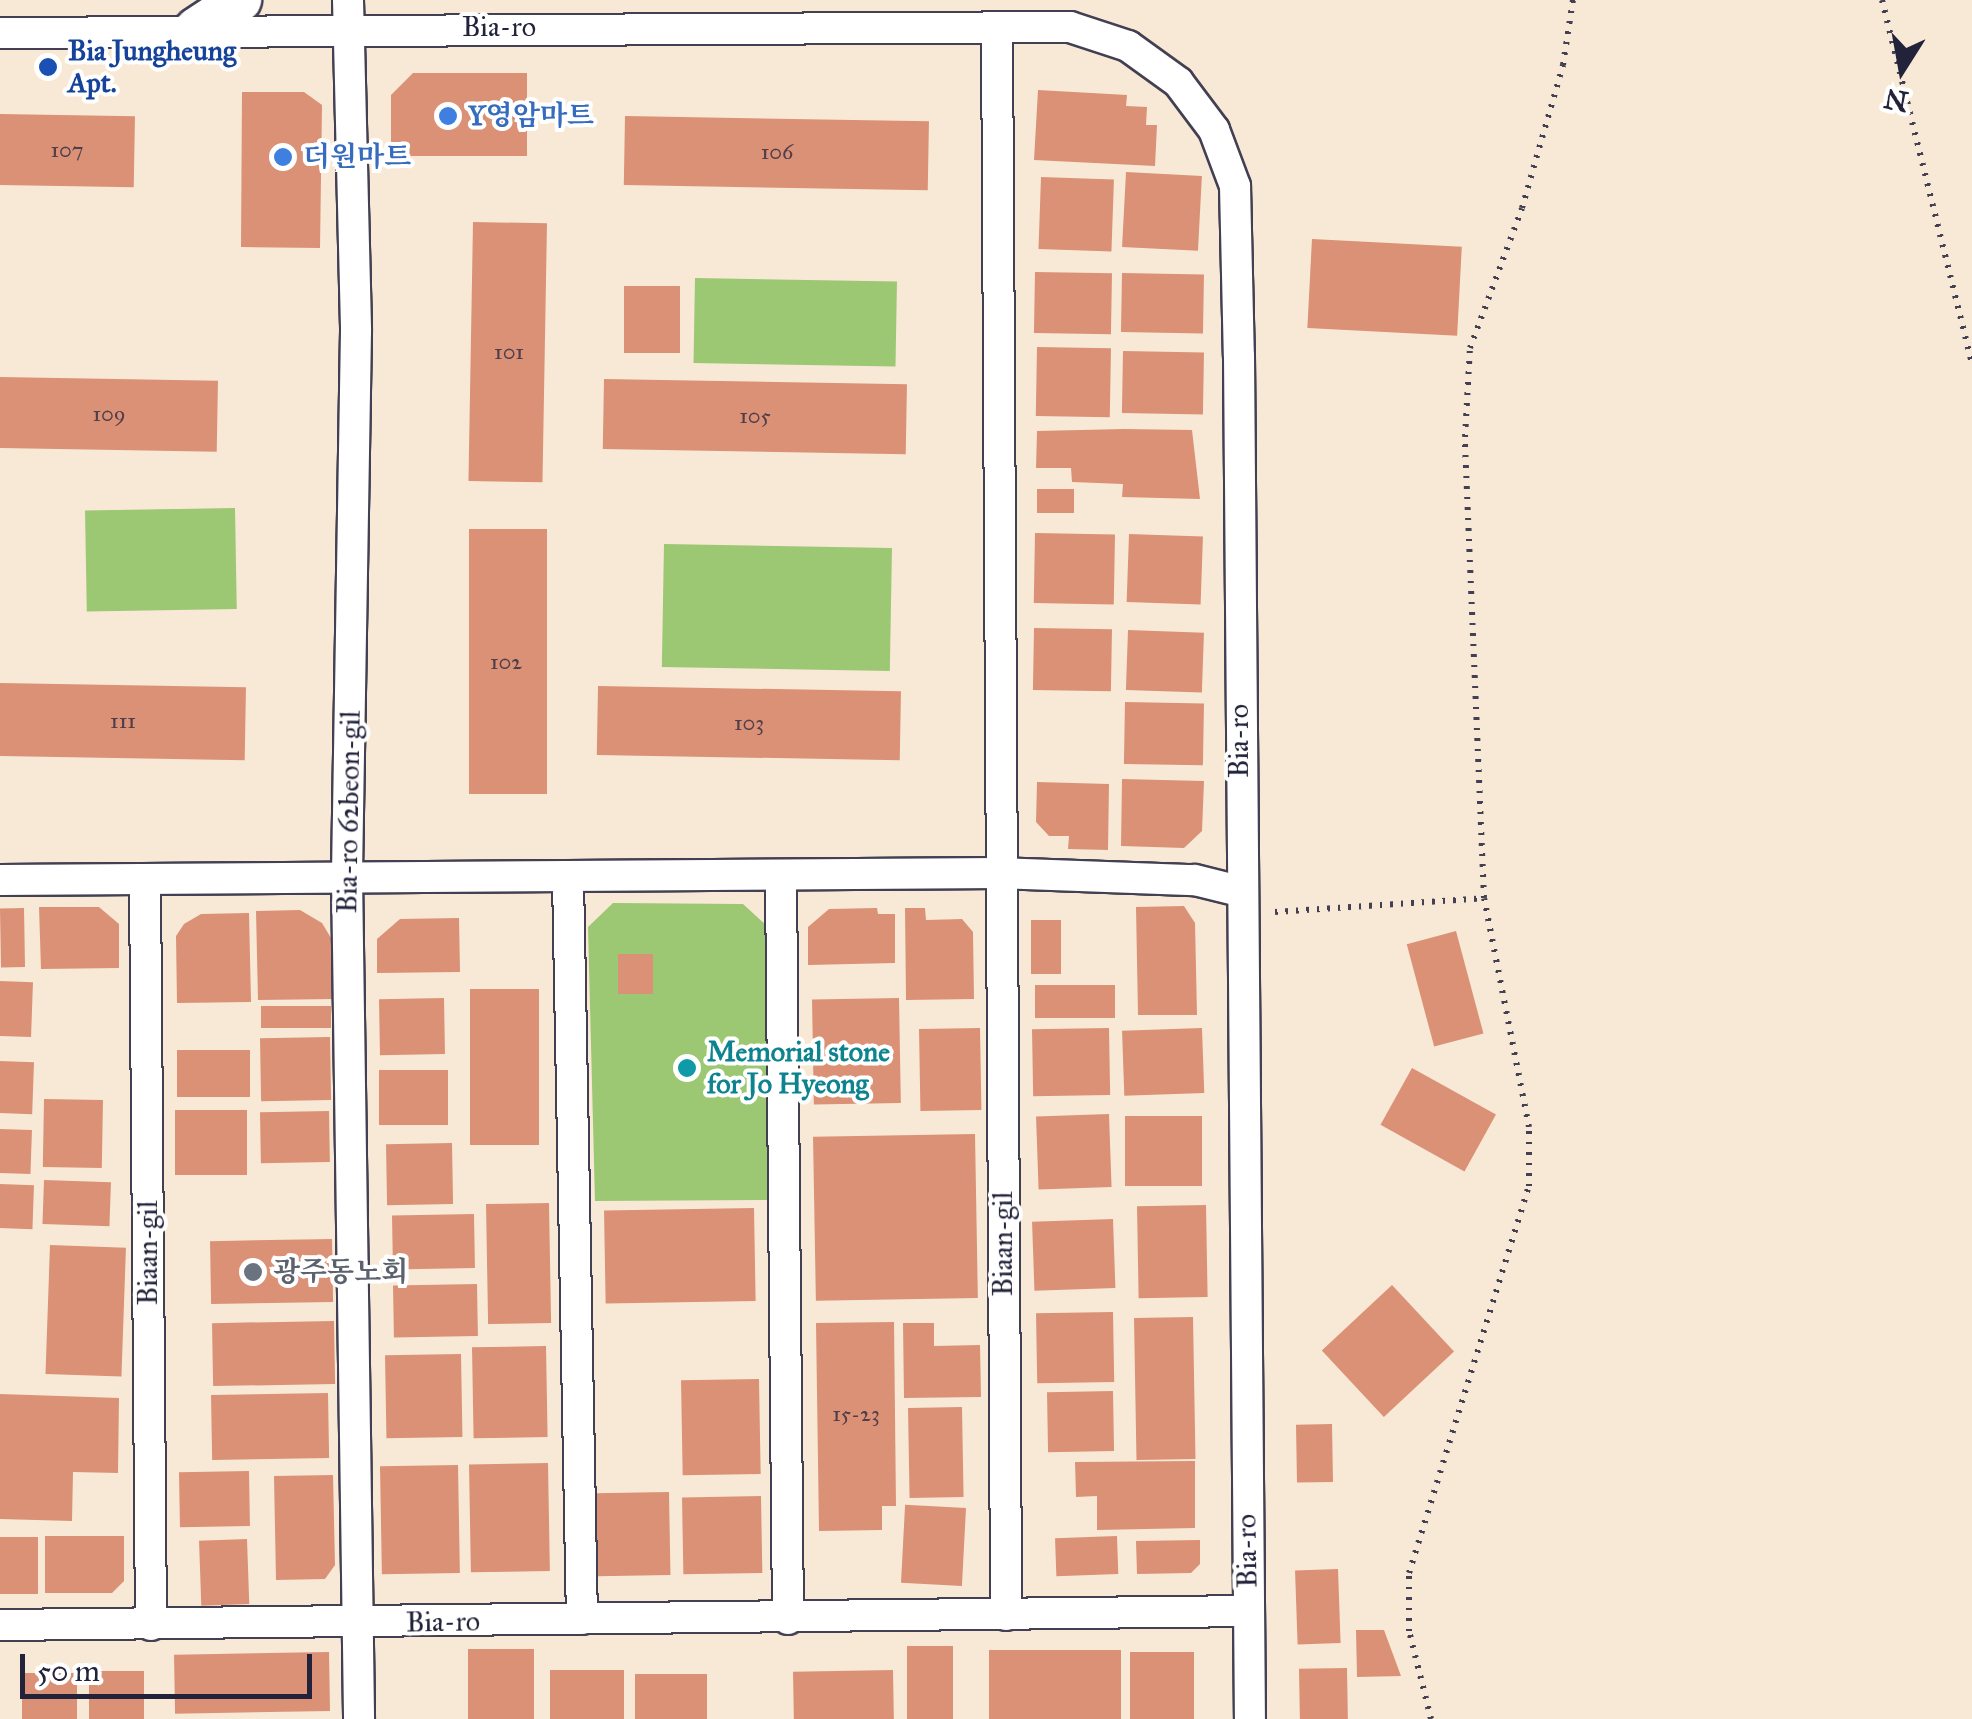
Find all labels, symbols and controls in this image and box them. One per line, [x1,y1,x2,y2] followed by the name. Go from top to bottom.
[462,10,536,44] street label: Bia-ro
[1852,20,1952,120] north arrow
[68,34,236,100] place label: Bia Jungheung Apt.
[37,56,59,78] marker: Bia Jungheung Apt.
[1881,80,1911,119] text: N
[468,99,594,133] place label: Y영암마트
[437,105,459,127] marker: Y영암마트
[50,137,84,163] house number: 107
[761,139,793,165] house number: 106
[303,140,411,174] place label: 더원마트
[272,146,294,168] marker: 더원마트
[494,339,524,365] house number: 101
[92,401,126,427] house number: 109
[739,403,771,429] house number: 105
[490,649,522,675] house number: 102
[1222,704,1256,778] street label: Bia-ro
[110,708,136,734] house number: 111
[330,710,368,914] street label: Bia-ro 62beon-gil
[734,710,764,736] house number: 103
[707,1035,890,1101] place label: Memorial stone for Jo Hyeong
[676,1057,698,1079] marker: Memorial stone for Jo Hyeong
[986,1192,1020,1296] street label: Biaan-gil
[131,1201,165,1305] street label: Biaan-gil
[273,1255,408,1289] place label: 광주동노회
[242,1261,264,1283] marker: 광주동노회
[832,1401,880,1427] house number: 15-23
[1230,1514,1264,1588] street label: Bia-ro
[406,1605,480,1639] street label: Bia-ro
[25,1634,318,1696] scale bar
[37,1653,100,1689] text: 50 m

